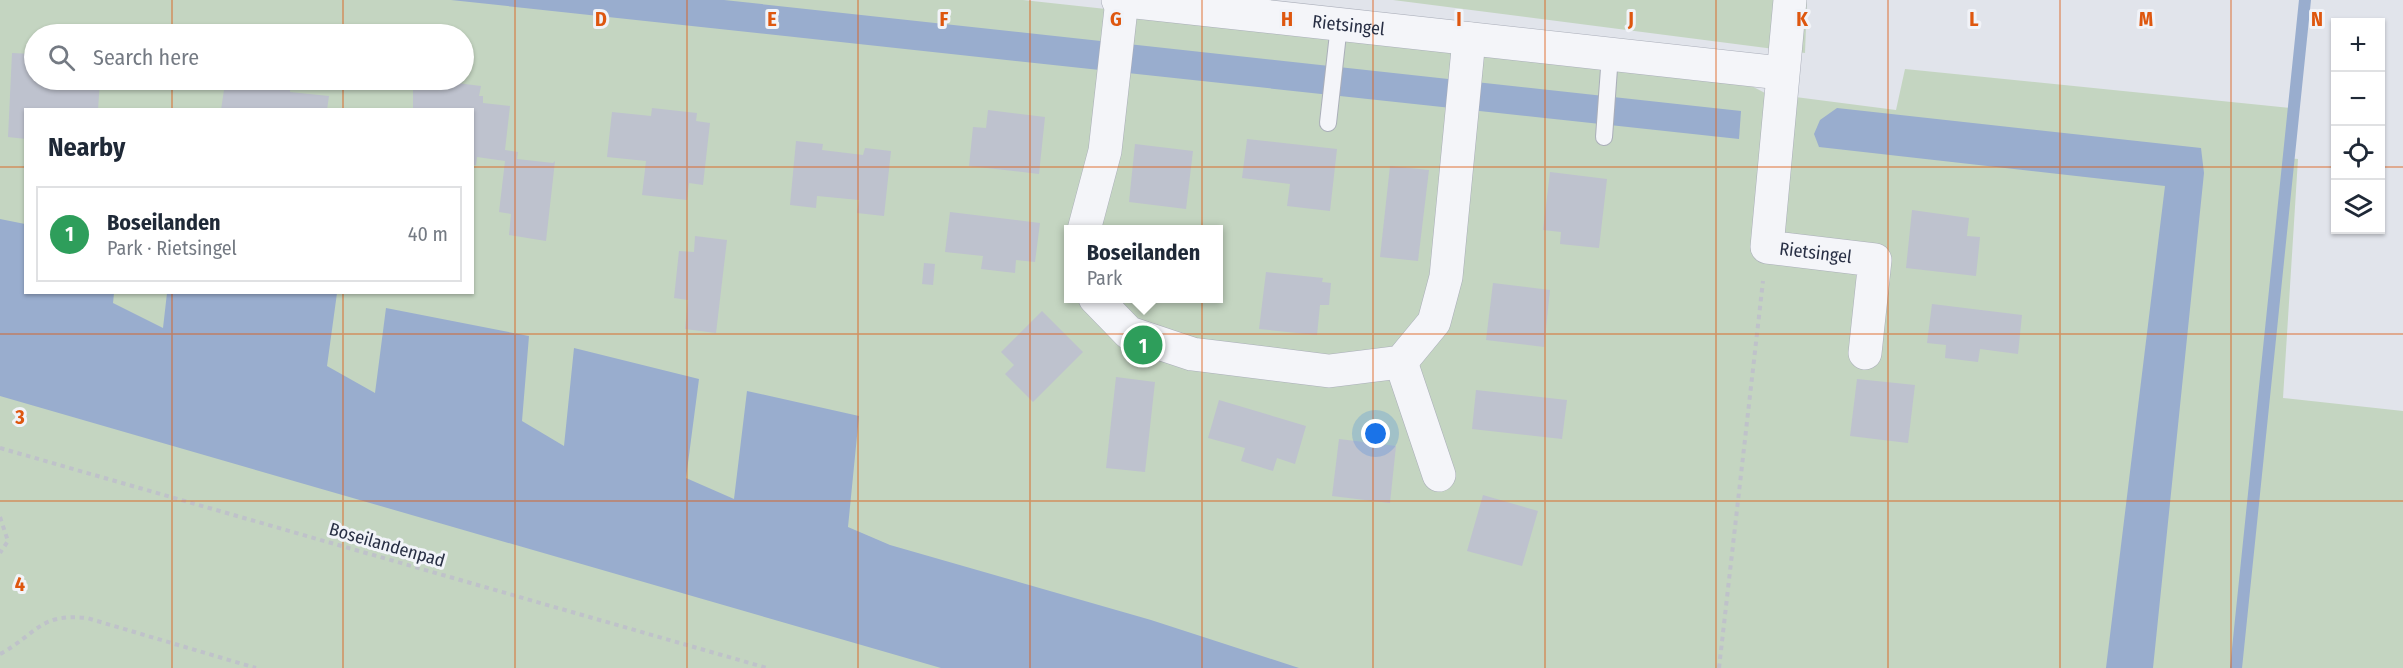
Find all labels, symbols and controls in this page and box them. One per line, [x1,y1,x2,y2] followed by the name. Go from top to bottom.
[595,7,607,31] text: D
[767,7,777,31] text: E
[940,7,949,31] text: F
[1110,7,1122,31] text: G
[1281,7,1293,31] text: H
[1456,7,1462,31] text: I
[1627,7,1634,31] text: J
[1796,7,1808,31] text: K
[1969,7,1979,31] text: L
[2139,7,2153,31] text: M
[2311,7,2323,31] text: N
[1311,10,1386,40] street label: Rietsingel
[2331,18,2385,234] map controls
[2331,18,2385,72] button: +
[24,24,474,90] search box
[45,41,78,74] icon: search
[93,44,199,71] text: Search here
[2331,72,2385,126] button: −
[2331,126,2385,180] button: locate
[48,132,125,163] text: Nearby
[2331,180,2385,234] button: layers
[107,209,221,236] text: Boseilanden
[65,222,74,246] text: 1
[408,222,448,246] text: 40 m
[1064,225,1223,303] popup
[107,236,237,260] text: Park · Rietsingel
[1778,238,1853,268] street label: Rietsingel
[1087,239,1200,266] text: Boseilanden
[1087,266,1122,290] text: Park
[1124,322,1162,368] pin: 1
[14,405,25,429] text: 3
[1361,419,1390,448] your location
[327,518,447,572] street label: Boseilandenpad
[15,572,25,596] text: 4

